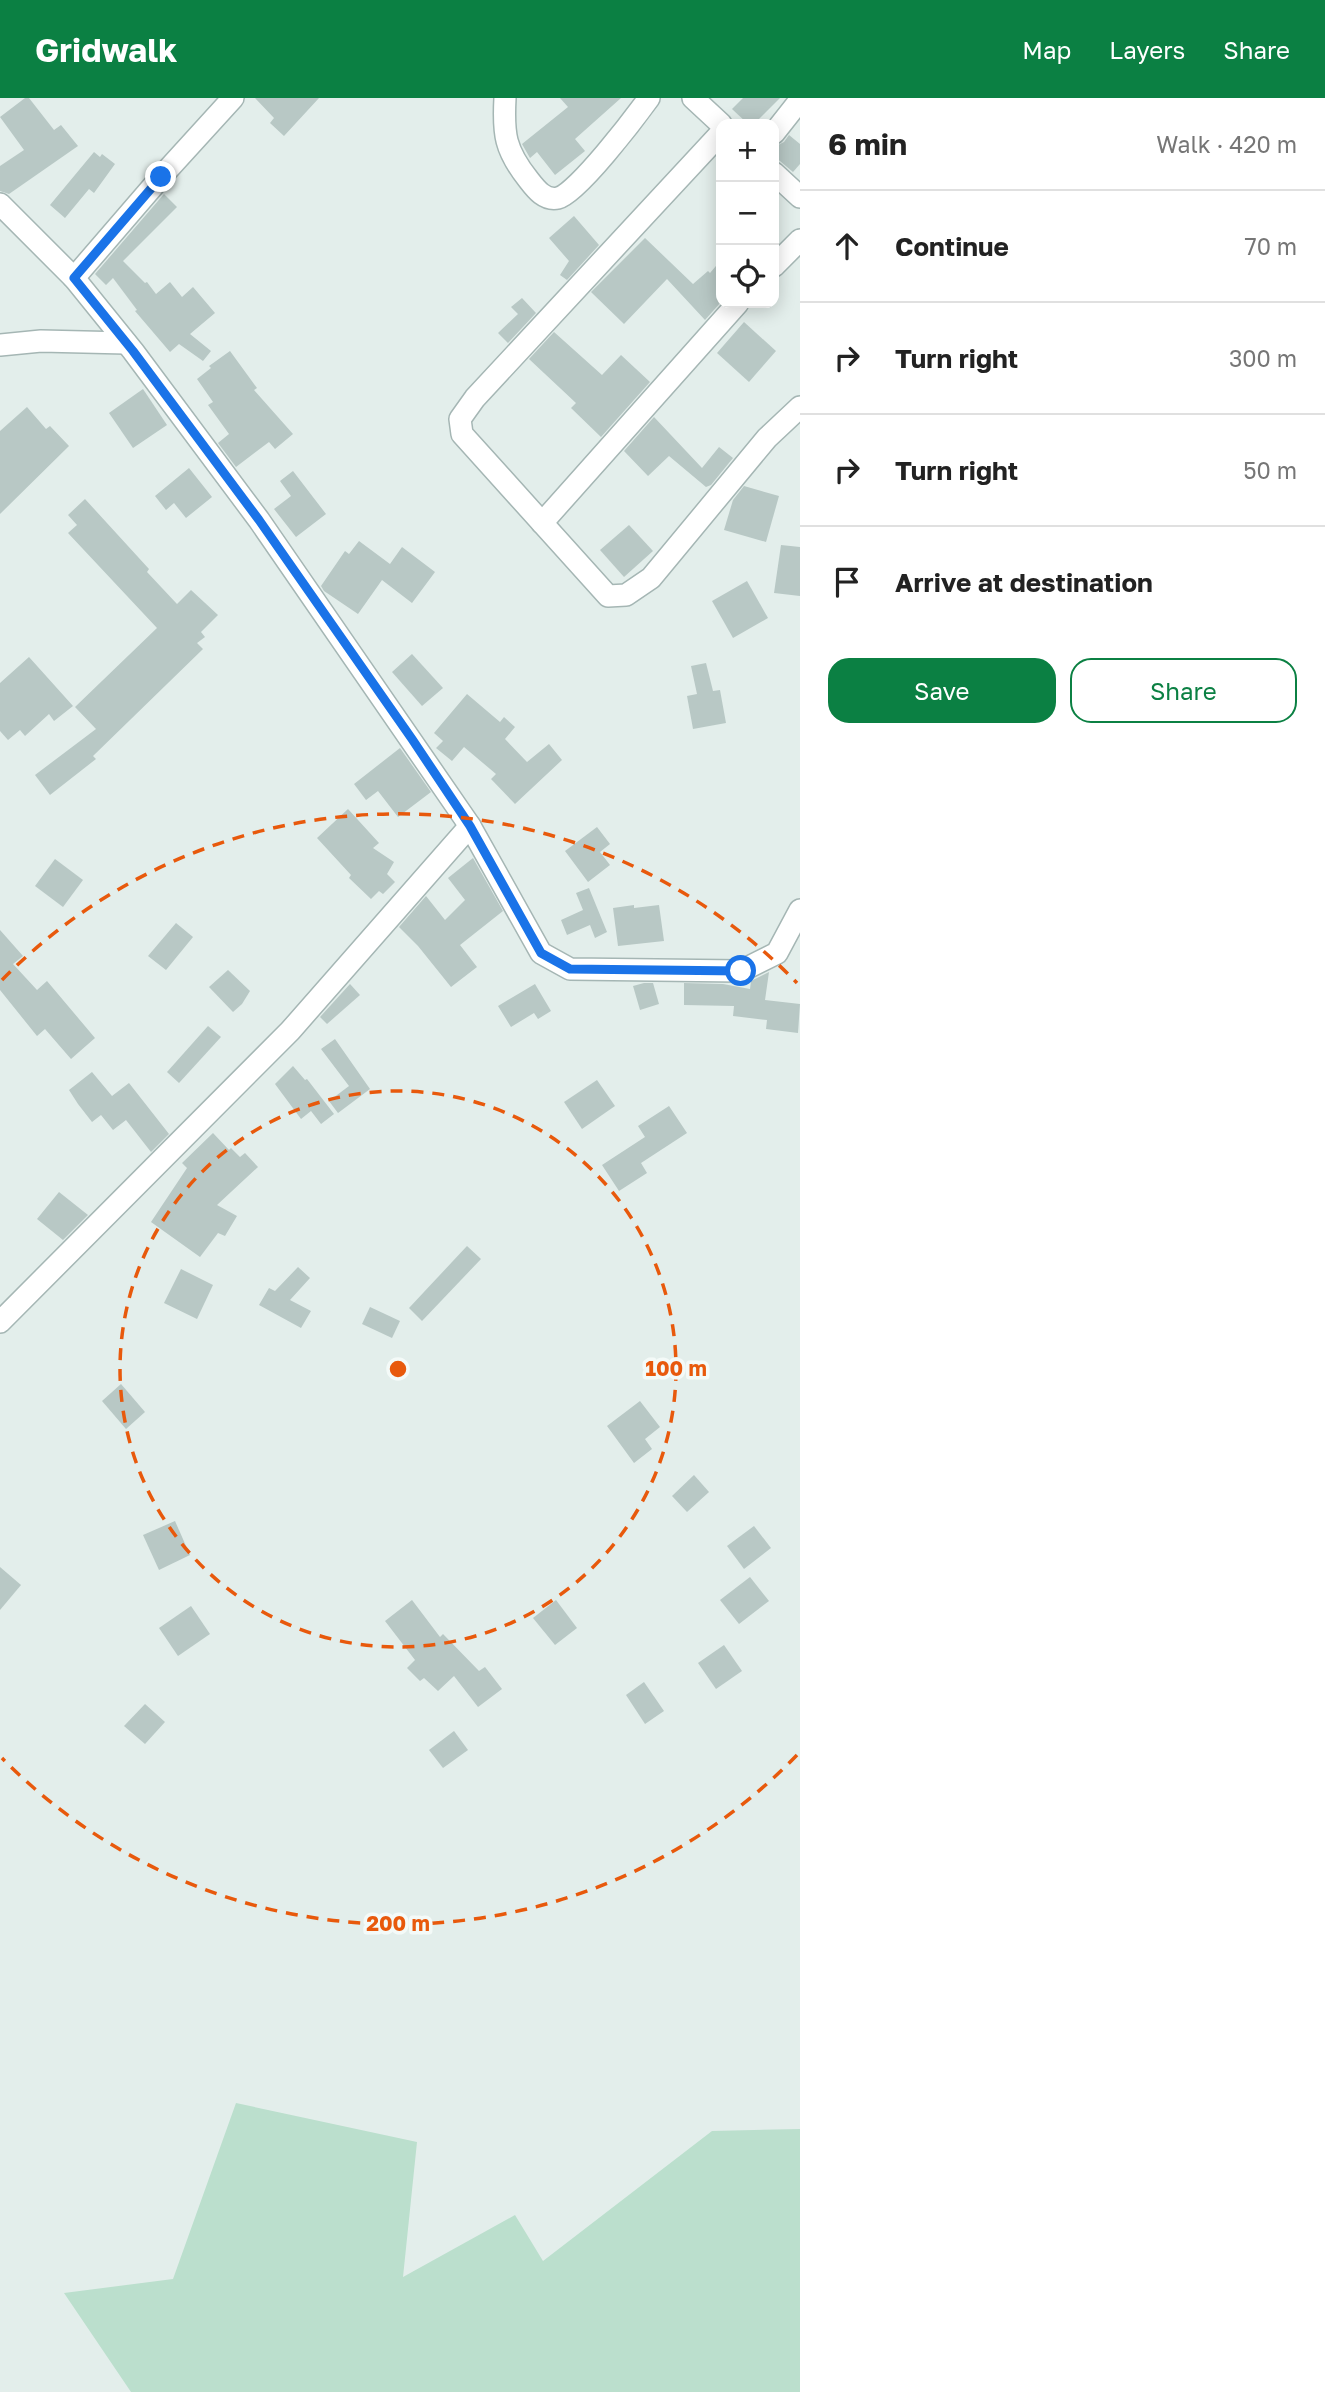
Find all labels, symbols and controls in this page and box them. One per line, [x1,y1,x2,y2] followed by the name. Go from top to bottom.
[35,30,177,69] text: Gridwalk
[1022,35,1071,64] text: Map
[1109,35,1185,64] text: Layers
[1223,35,1290,64] text: Share
[716,119,779,308] map controls
[716,119,779,182] button: +
[828,126,907,162] text: 6 min
[1156,130,1297,158] text: Walk · 420 m
[145,161,176,192] route end
[716,182,779,245] button: −
[828,227,866,265] icon: ahead
[895,231,1009,262] text: Continue
[1244,232,1297,260] text: 70 m
[716,245,779,308] button: locate
[828,339,866,377] icon: right
[895,343,1018,374] text: Turn right
[1229,344,1297,372] text: 300 m
[828,451,866,489] icon: right
[895,455,1018,486] text: Turn right
[1243,456,1297,484] text: 50 m
[828,563,866,601] icon: arrive
[895,567,1153,598] text: Arrive at destination
[828,658,1056,723] button: Save
[1070,658,1297,723] button: Share
[725,955,756,986] route start
[645,1355,707,1381] text: 100 m
[386,1357,410,1381] centre of rings
[366,1910,430,1936] text: 200 m

